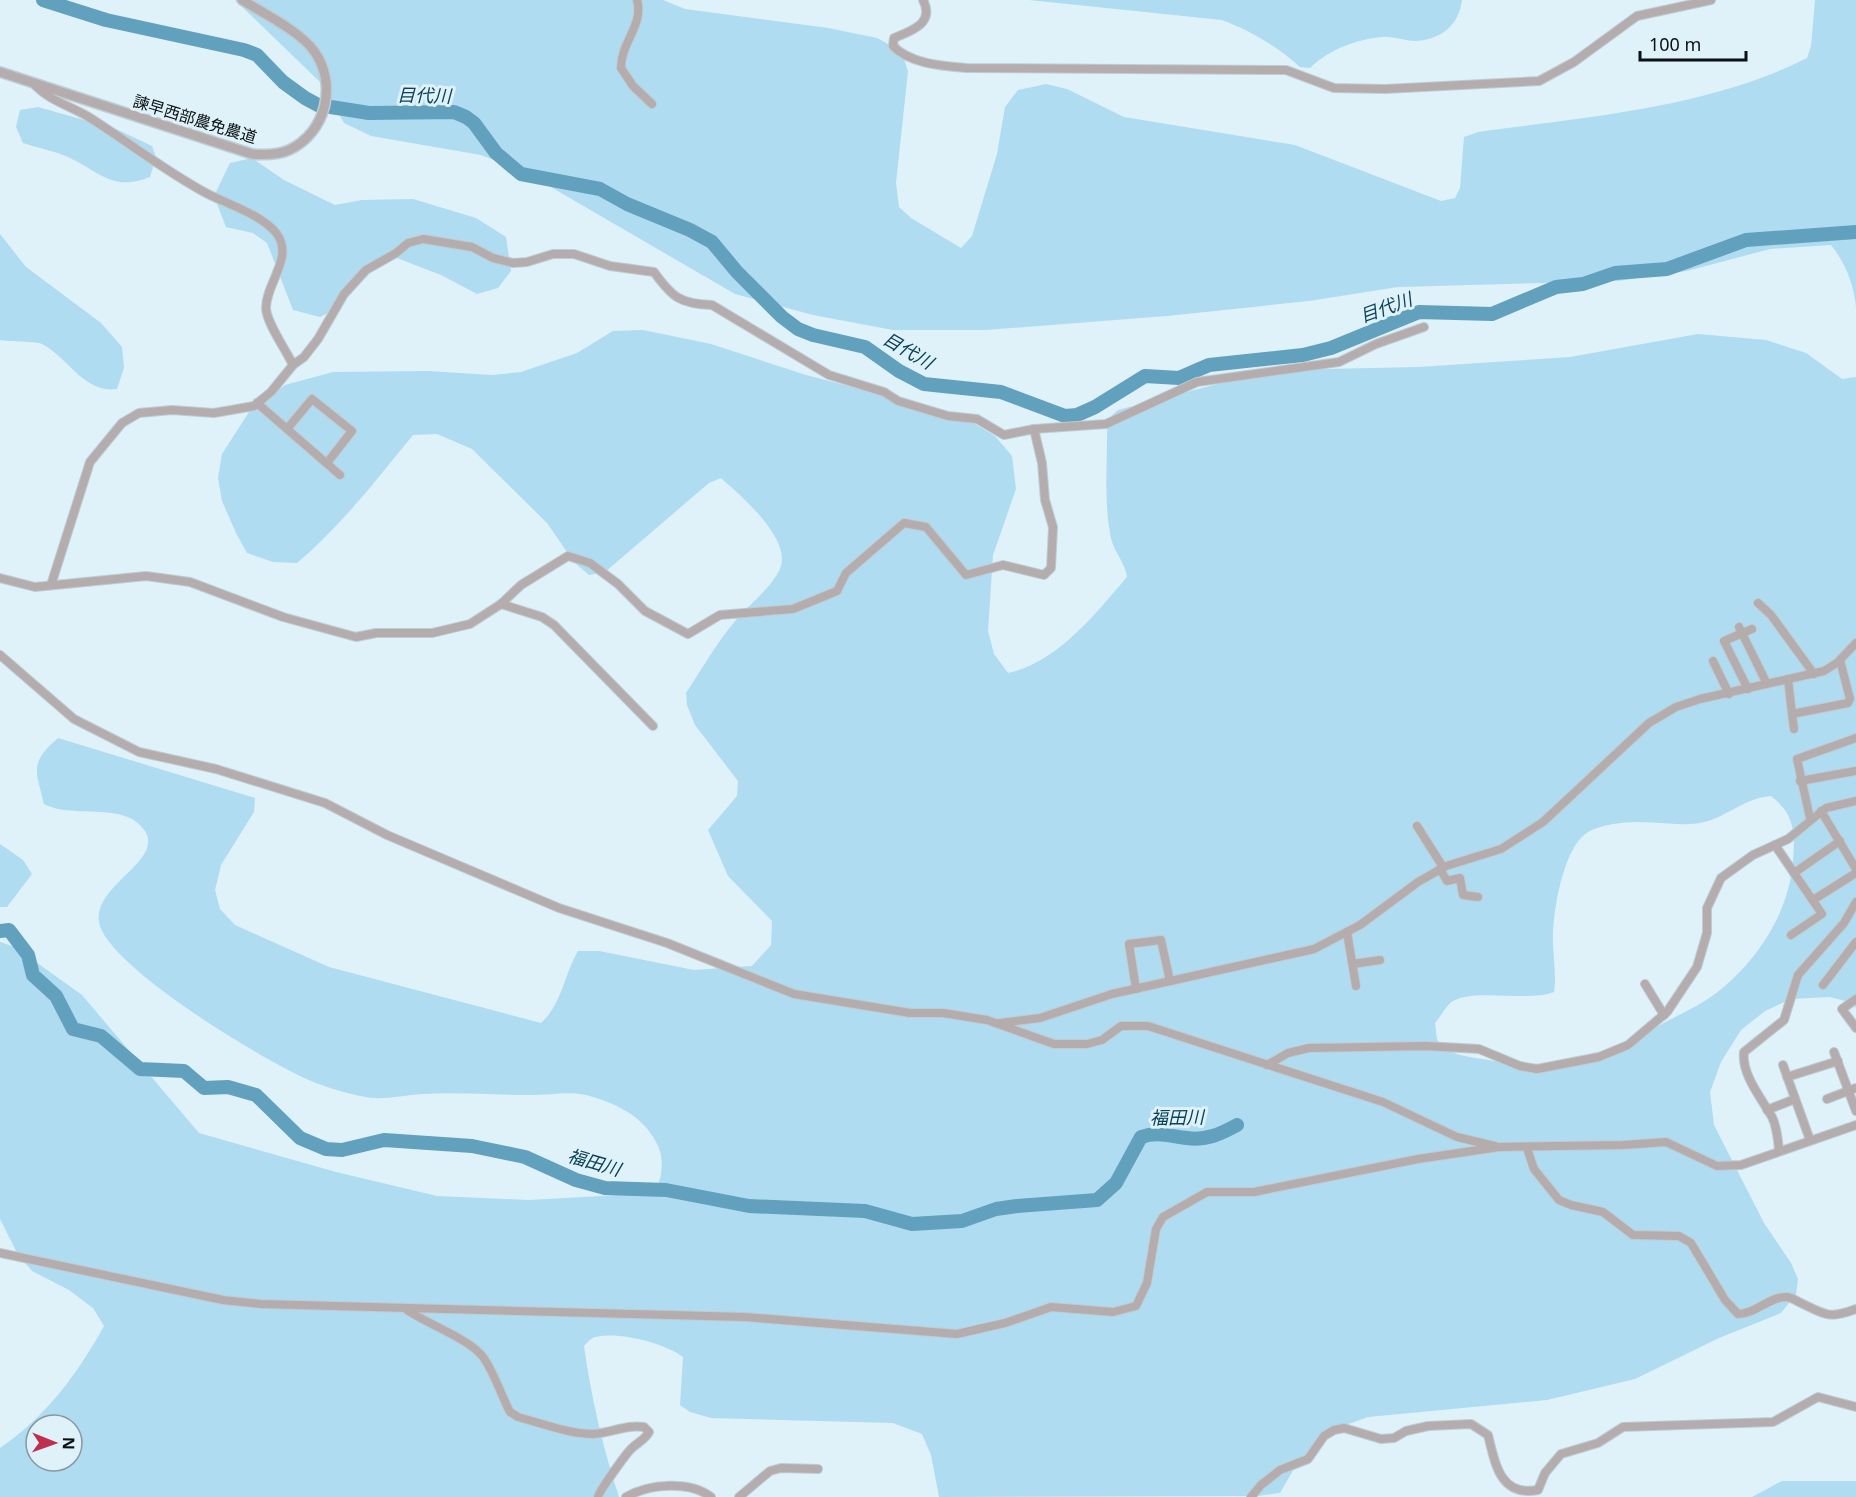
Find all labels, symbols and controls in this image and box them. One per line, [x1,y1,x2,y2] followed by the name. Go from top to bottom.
[1640,24,1746,62] scale bar
[1649,32,1701,56] text: 100 m
[397,83,453,108] water label: 目代川
[131,90,259,148] street label: 諫早西部農免農道
[1356,286,1417,328] water label: 目代川
[879,326,940,375] water label: 目代川
[1150,1104,1206,1129] water label: 福田川
[565,1143,625,1182] water label: 福田川
[24,1413,84,1473] north arrow
[58,1437,80,1450] text: N

